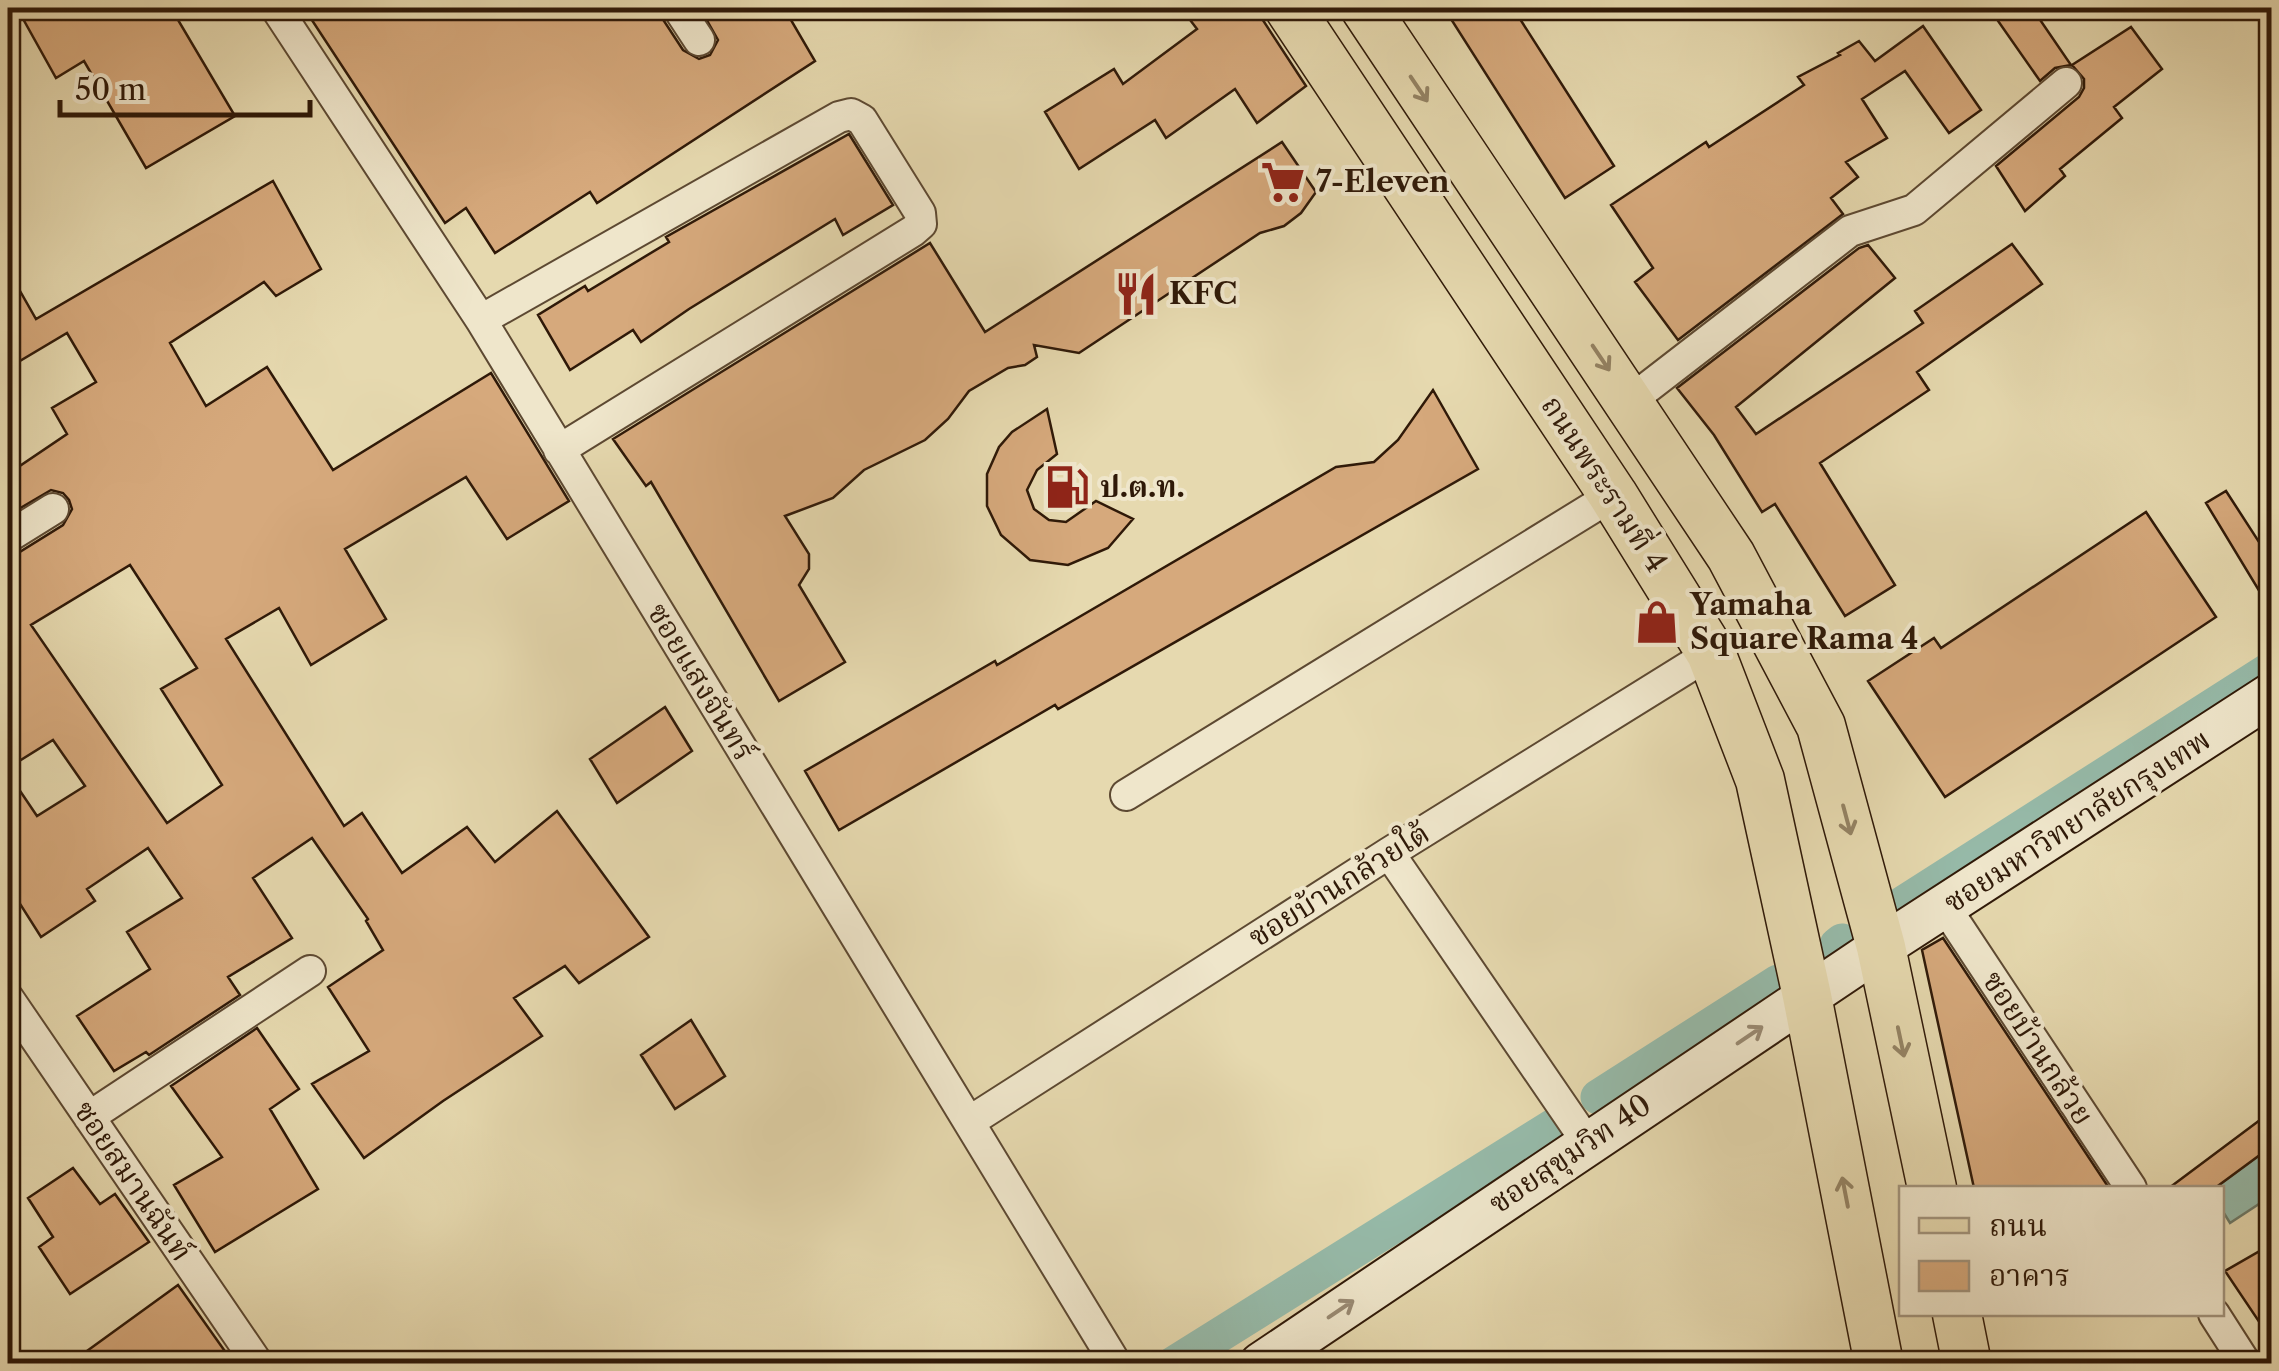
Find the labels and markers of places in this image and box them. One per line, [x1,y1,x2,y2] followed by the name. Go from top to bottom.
[1259,158,1307,206] supermarket icon: 7-Eleven
[1316,163,1450,200] place label: 7-Eleven
[1112,270,1160,318] restaurant icon: KFC
[1169,275,1237,312] place label: KFC
[1043,463,1091,511] fuel station icon: ป.ต.ท.
[1100,468,1185,505] place label: ป.ต.ท.
[1689,586,1919,657] place label: Yamaha Square Rama 4
[1633,598,1681,646] shop icon: Yamaha Square Rama 4

